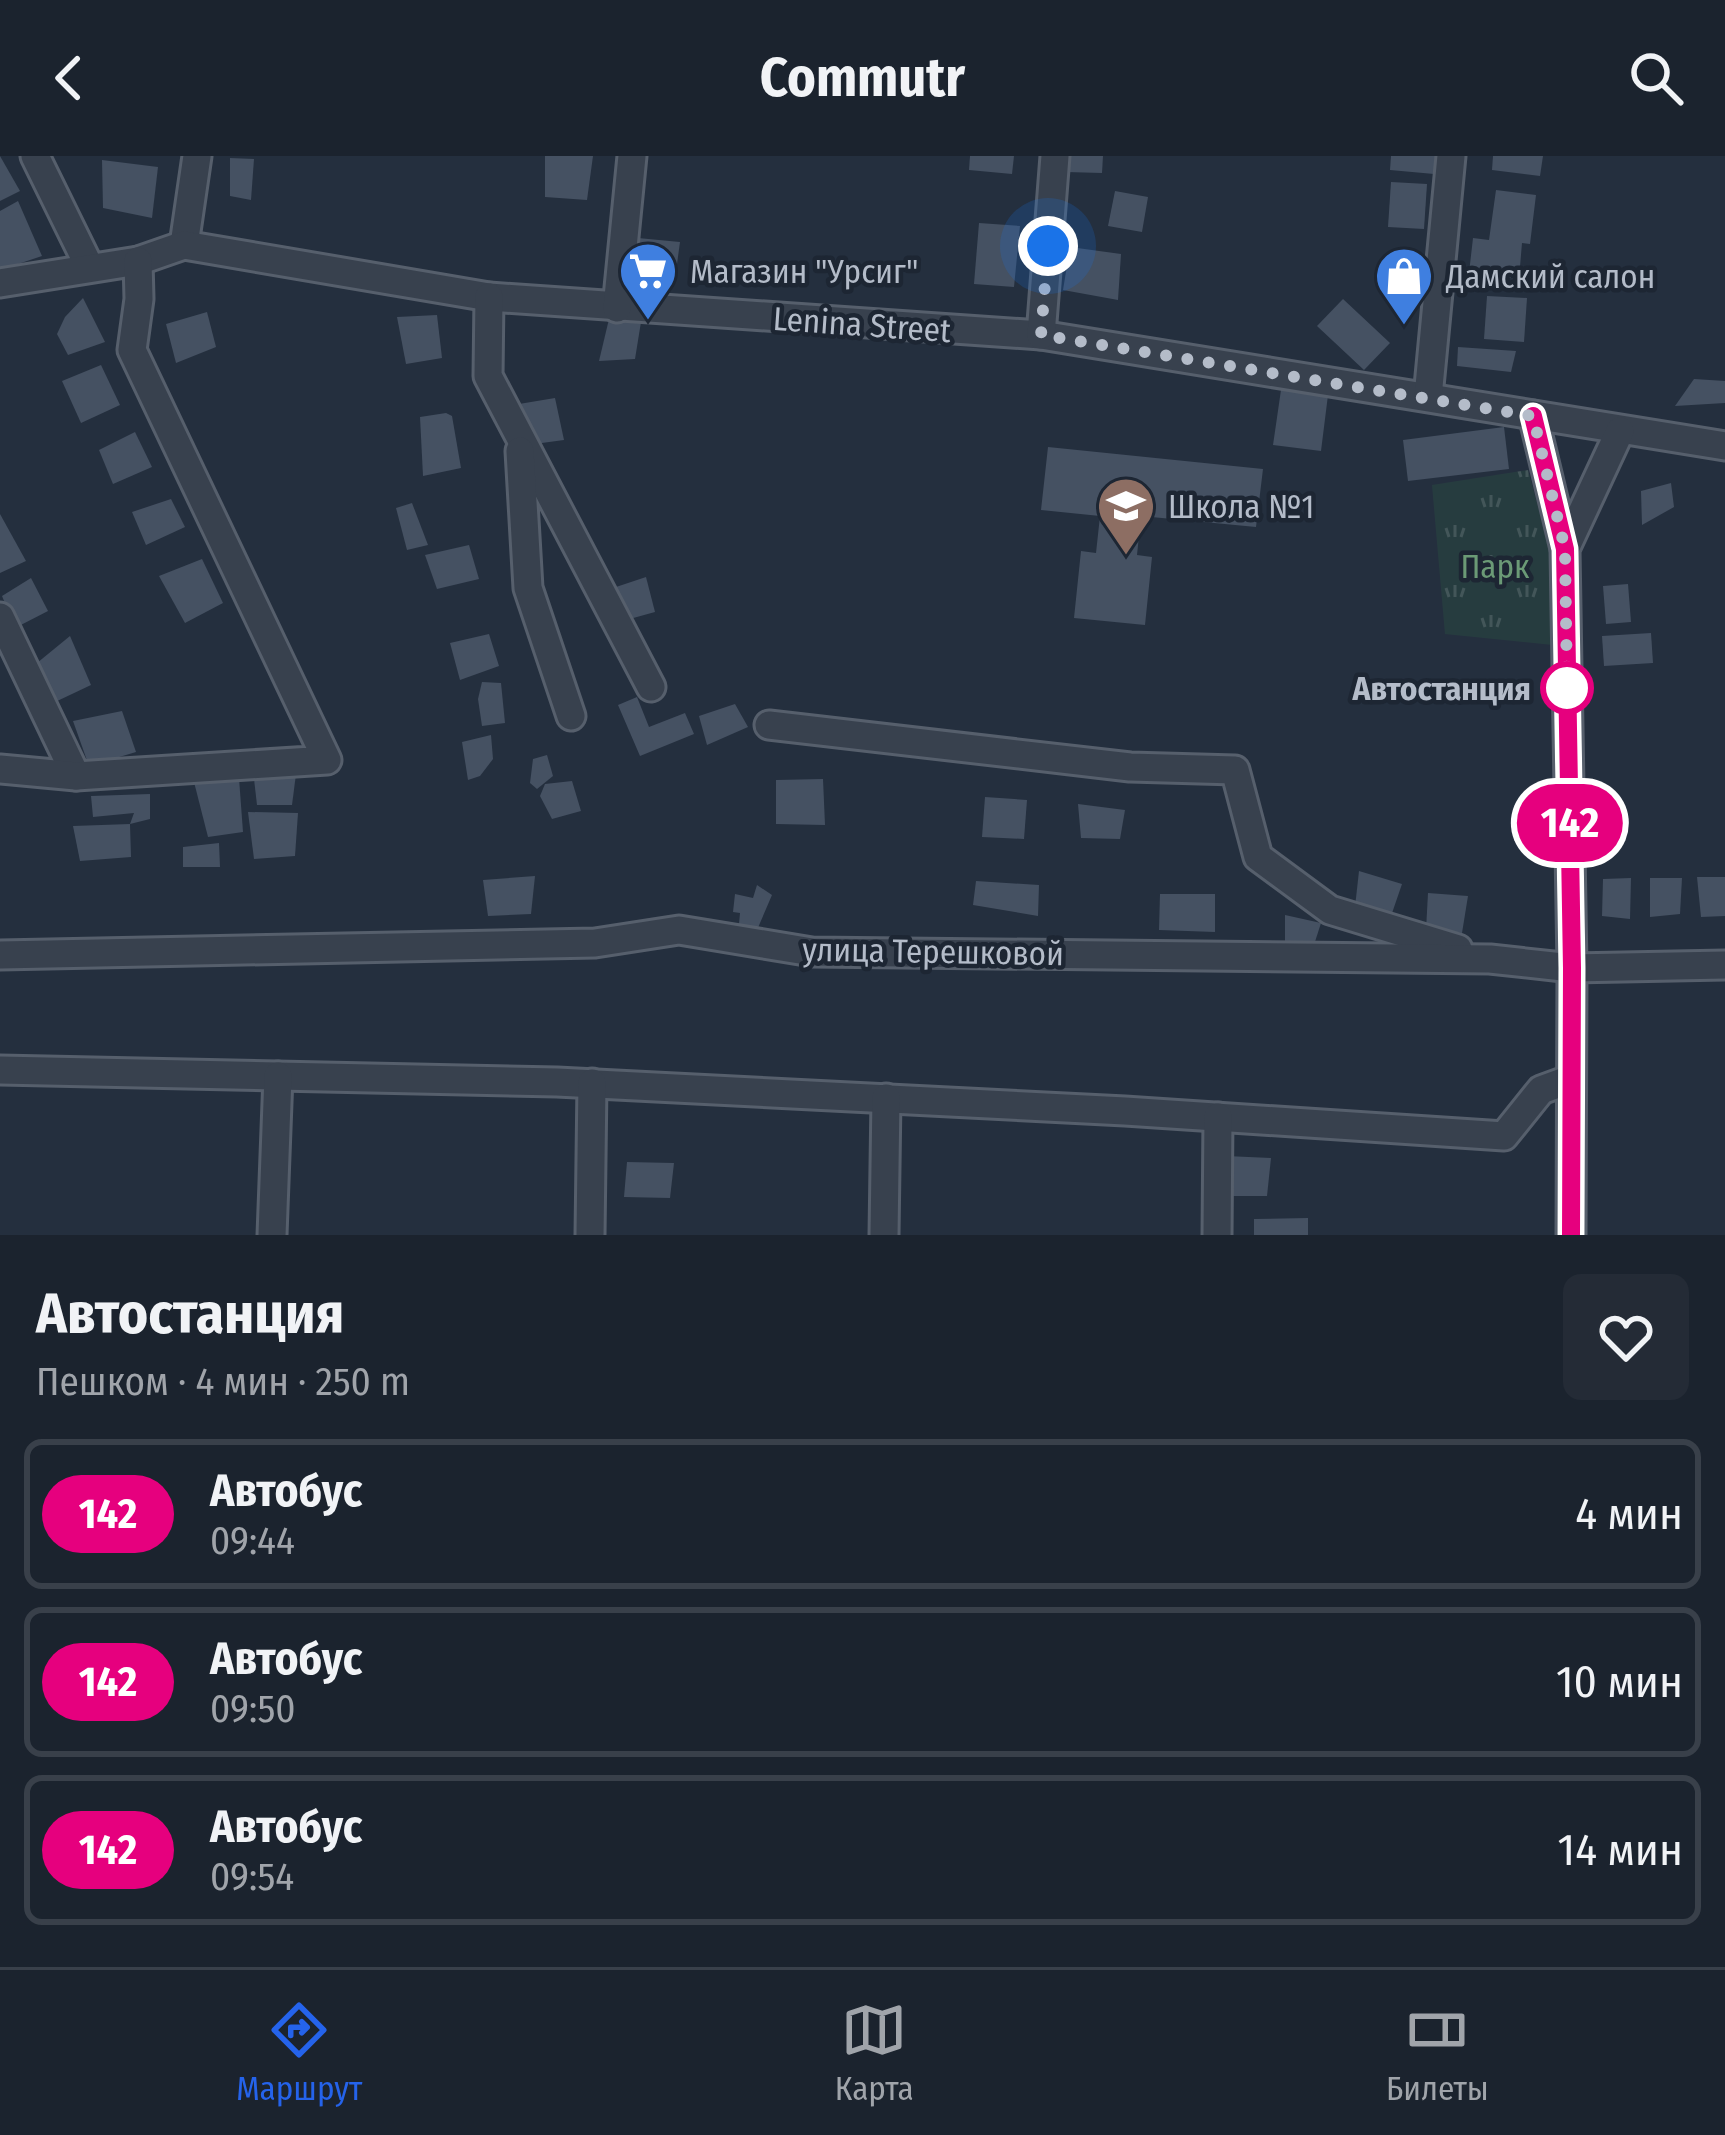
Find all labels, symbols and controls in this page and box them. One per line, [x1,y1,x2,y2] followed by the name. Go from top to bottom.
[36,45,102,111] icon: back
[1623,45,1689,111] icon: search
[760,46,965,110] text: Commutr
[1018,216,1078,276] your location
[617,240,679,322] supermarket icon: Магазин "Урсиг"
[1373,245,1435,327] shop icon: Дамский салон
[690,252,918,292] place label: Магазин "Урсиг"
[1445,257,1655,297] place label: Дамский салон
[772,299,952,351] street label: Lenina Street
[1095,475,1157,557] school or university icon: Школа №1
[1168,487,1314,527] place label: Школа №1
[1460,547,1530,587] park label: Парк
[1542,663,1592,713] marker: Автостанция
[1351,669,1531,709] place label: Автостанция
[1501,784,1639,862] line badge: 142
[1541,798,1599,848] text: 142
[802,930,1064,974] street label: улица Терешковой
[1563,1274,1689,1400] button: heart
[36,1280,344,1348] text: Автостанция
[36,1359,410,1405] text: Пешком · 4 мин · 250 m
[210,1464,362,1518] text: Автобус
[1575,1487,1683,1541] text: 4 мин
[79,1489,137,1539] text: 142
[210,1518,295,1564] text: 09:44
[210,1632,362,1686] text: Автобус
[1556,1655,1683,1709] text: 10 мин
[79,1657,137,1707] text: 142
[210,1686,296,1732] text: 09:50
[210,1800,362,1854] text: Автобус
[1558,1823,1683,1877] text: 14 мин
[79,1825,137,1875] text: 142
[210,1854,294,1900] text: 09:54
[236,1997,362,2109] tab: Маршрут
[835,1997,914,2109] tab: Карта
[1386,1997,1489,2109] tab: Билеты

